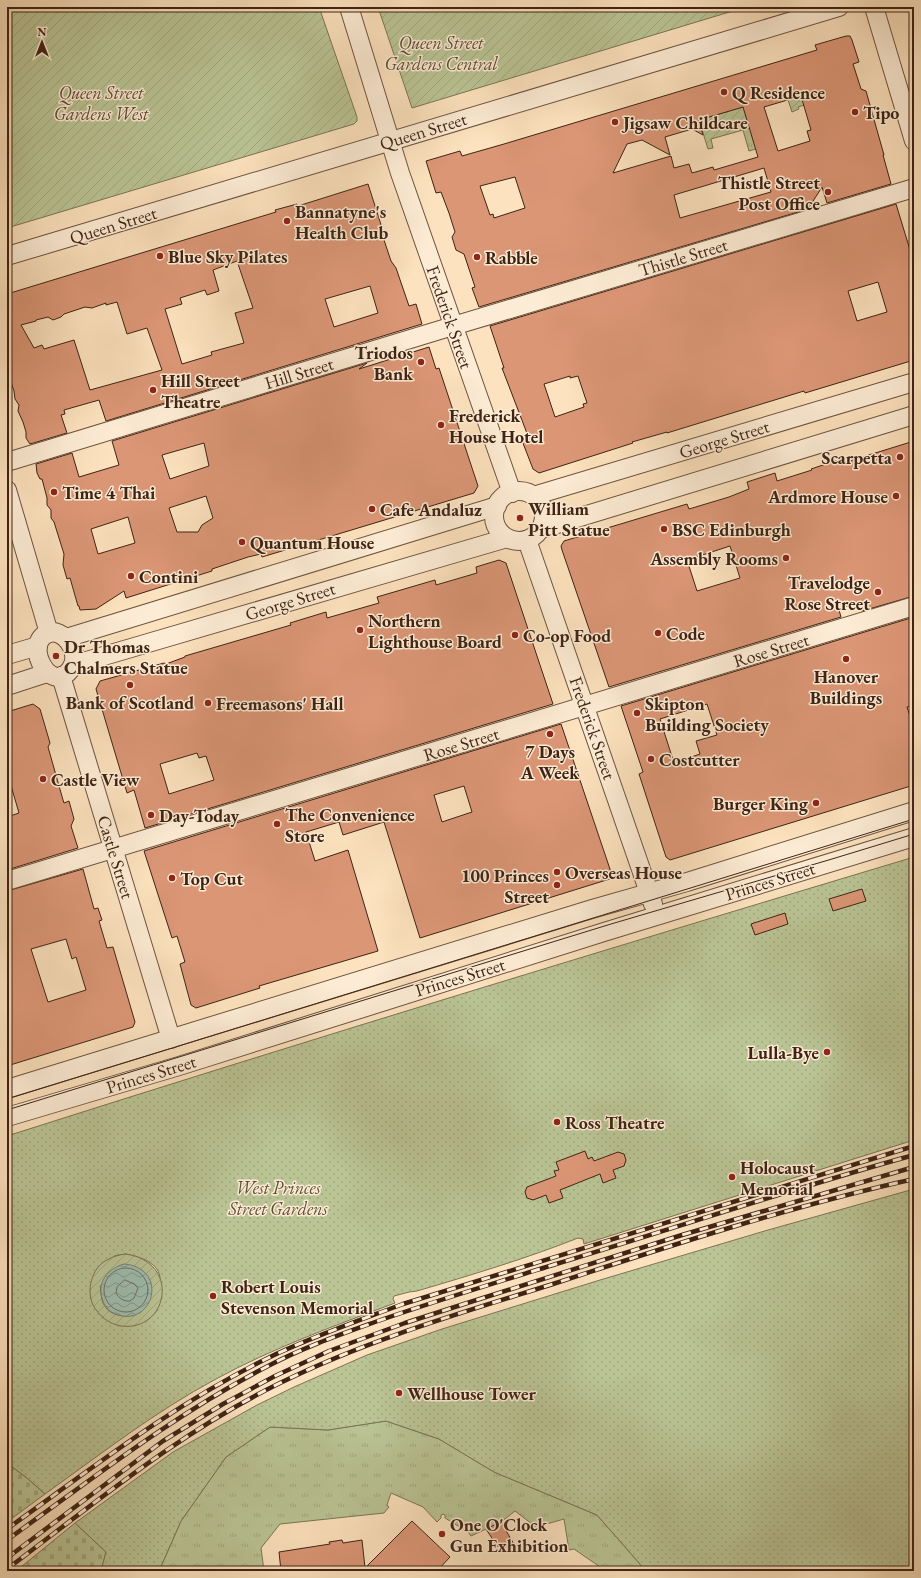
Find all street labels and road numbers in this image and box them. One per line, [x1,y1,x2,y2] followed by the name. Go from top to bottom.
[377,107,470,155] street label: Queen Street
[67,201,160,249] street label: Queen Street
[636,232,731,281] street label: Thistle Street
[422,262,478,372] street label: Frederick Street
[262,352,337,394] street label: Hill Street
[676,414,772,464] street label: George Street
[242,576,338,626] street label: George Street
[730,628,812,672] street label: Rose Street
[565,673,621,783] street label: Frederick Street
[420,722,502,766] street label: Rose Street
[92,813,140,902] street label: Castle Street
[722,856,818,906] street label: Princes Street
[412,952,508,1002] street label: Princes Street
[103,1049,199,1099] street label: Princes Street

